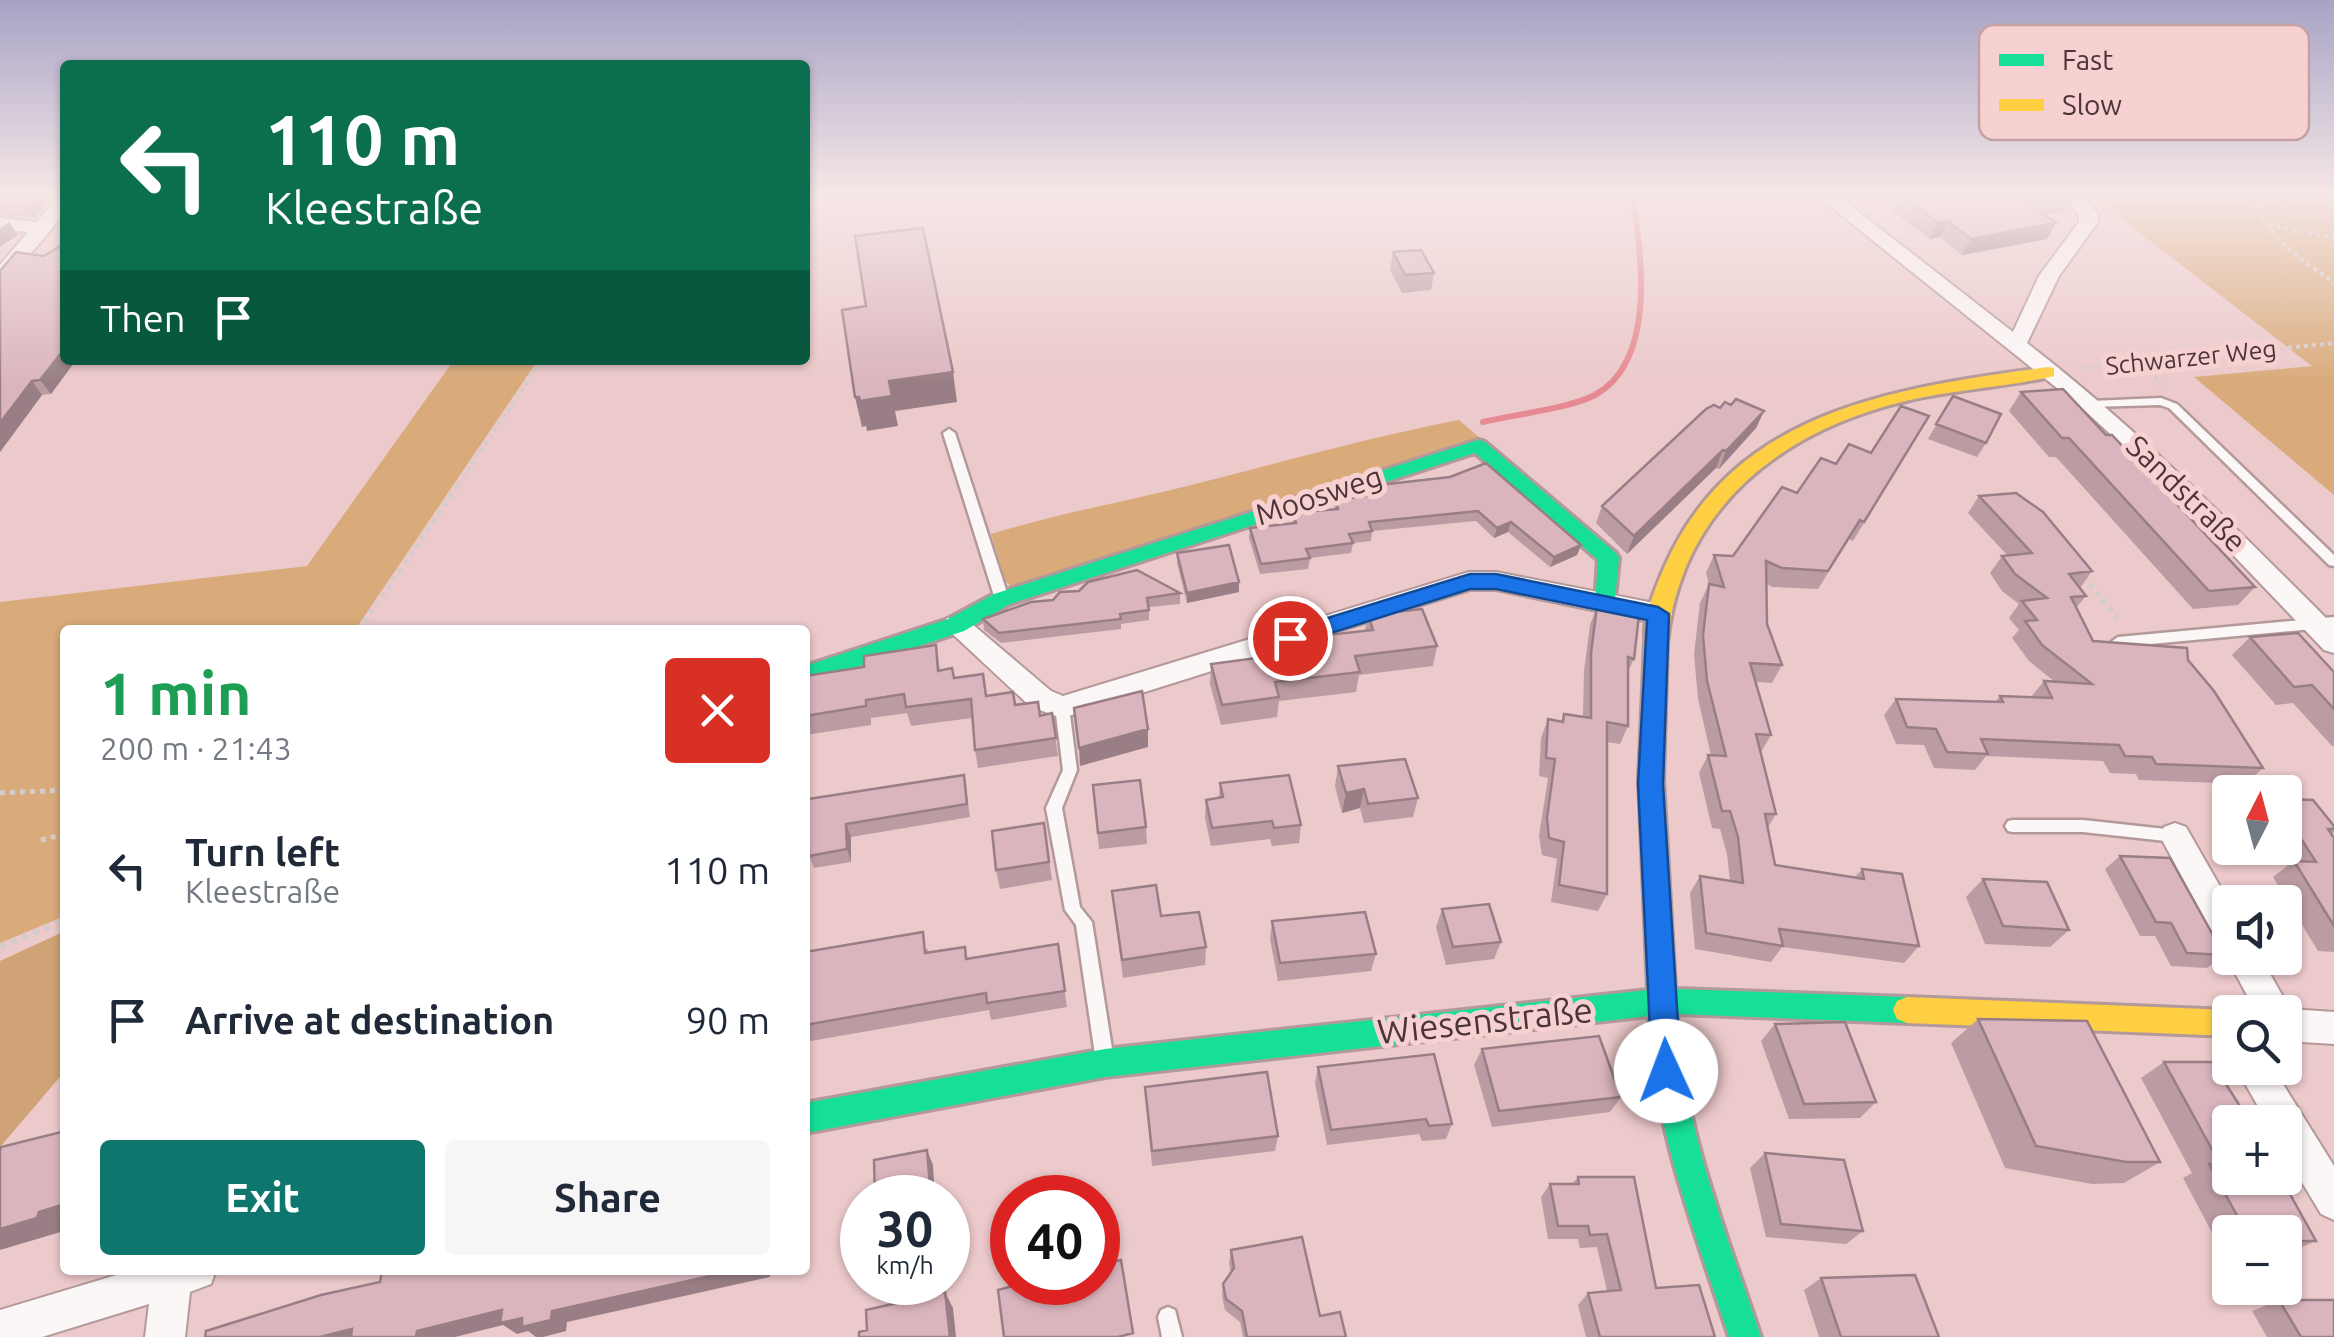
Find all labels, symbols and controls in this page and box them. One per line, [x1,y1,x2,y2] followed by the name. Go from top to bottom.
[1979,25,2309,140] legend
[2062,44,2113,75] text: Fast
[2062,89,2122,120] text: Slow
[100,100,230,230] icon: left
[265,100,460,178] text: 110 m
[265,182,483,233] text: Kleestraße
[206,290,261,345] icon: arrive
[100,297,186,339] text: Then
[2104,334,2278,380] street label: Schwarzer Weg
[2120,428,2253,558] street label: Sandstraße
[1251,459,1386,531] street label: Moosweg
[1248,596,1333,681] pin
[1263,611,1318,666] icon: arrive
[665,658,770,763] button: close
[100,659,252,726] text: 1 min
[100,730,292,766] text: 200 m · 21:43
[2212,775,2302,865] north arrow
[2212,775,2302,1305] map controls
[185,831,340,873] text: Turn left
[100,843,155,898] icon: left
[664,849,770,891] text: 110 m
[185,873,340,909] text: Kleestraße
[2212,885,2302,975] button: sound
[1375,989,1594,1051] street label: Wiesenstraße
[100,993,155,1048] icon: arrive
[2212,995,2302,1085] button: search
[185,999,554,1041] text: Arrive at destination
[686,999,770,1041] text: 90 m
[1614,1019,1718,1123] position arrow
[2212,1105,2302,1195] button: +
[100,1140,425,1255] button: Exit
[445,1140,770,1255] button: Share
[990,1175,1120,1305] speed limit sign: 40
[877,1200,933,1256] text: 30
[2212,1215,2302,1305] button: −
[876,1251,934,1279] text: km/h

